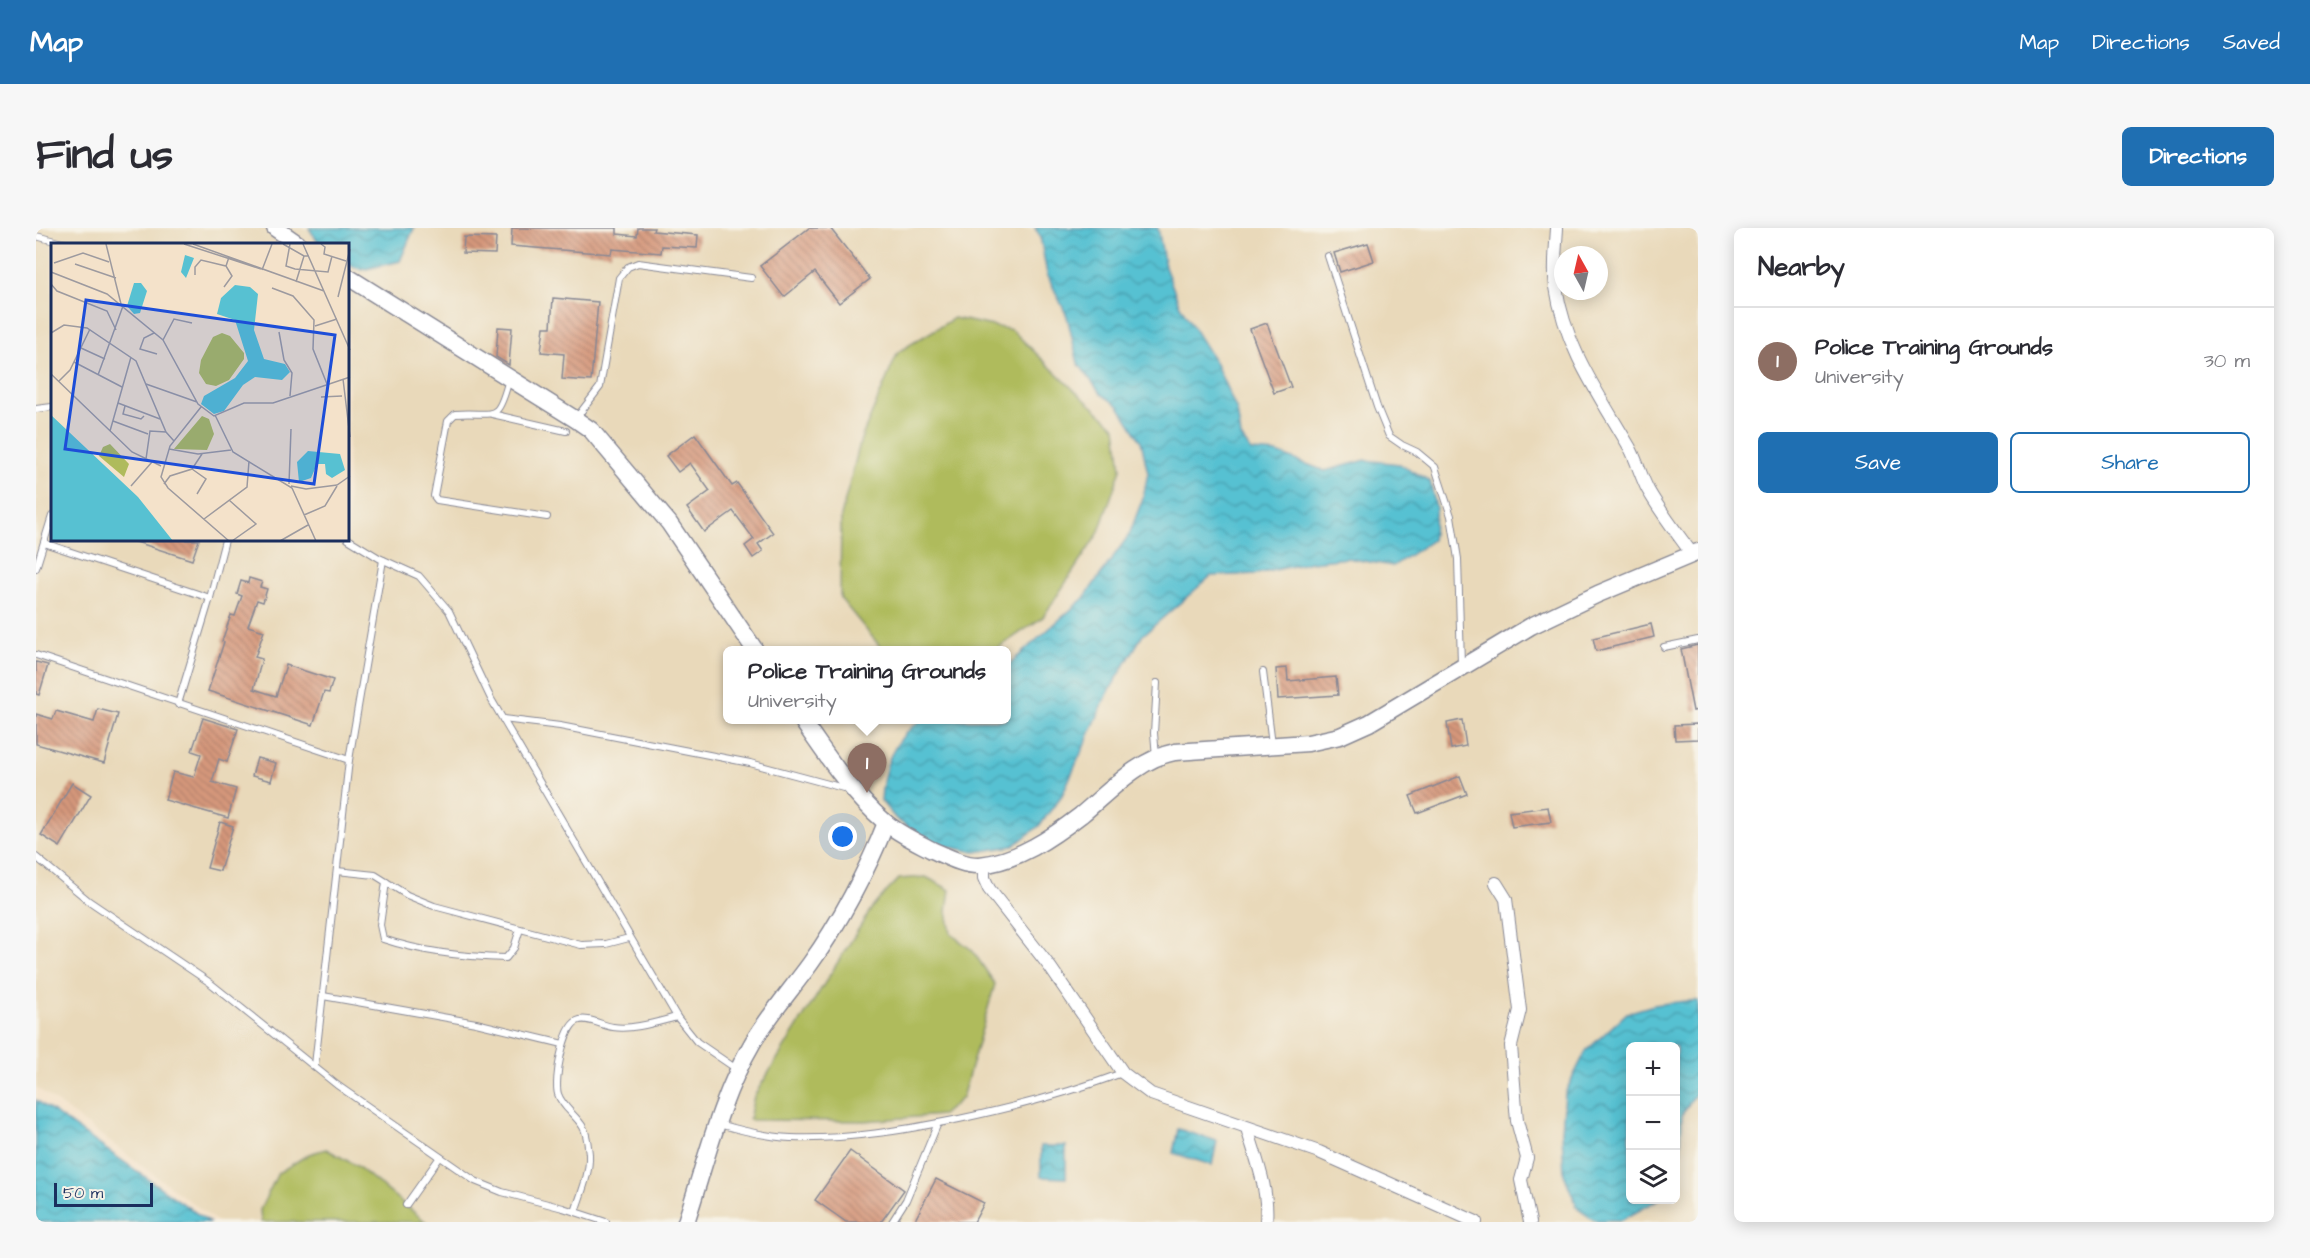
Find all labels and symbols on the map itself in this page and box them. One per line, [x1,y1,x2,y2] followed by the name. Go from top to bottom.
[51,243,350,542] inset map
[1554,246,1608,300] north arrow
[848,744,886,793] pin: 1
[828,822,857,851] your location
[54,1180,153,1208] scale bar

